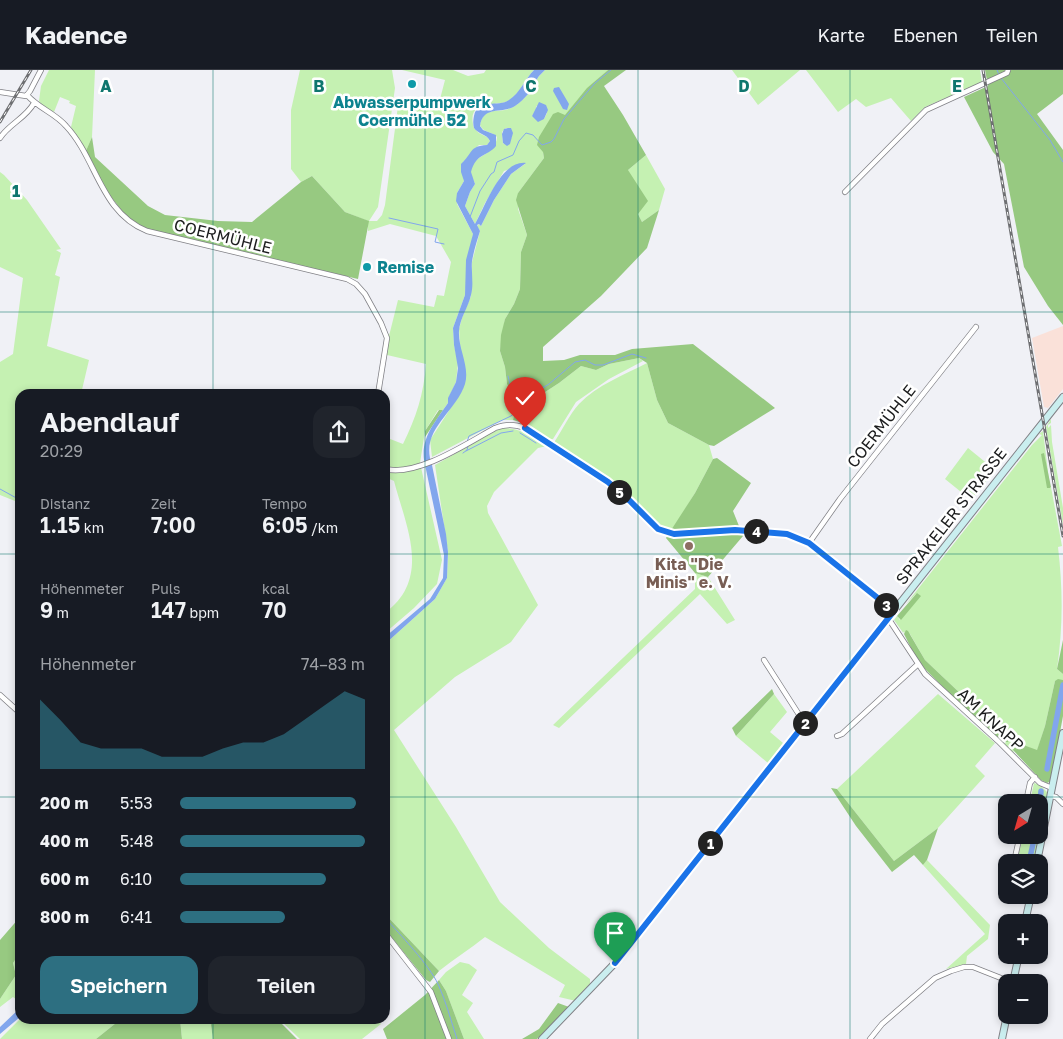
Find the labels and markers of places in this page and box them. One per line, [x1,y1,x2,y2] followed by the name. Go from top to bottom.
[406,78,418,90] marker: Abwasserpumpwerk Coermühle 52
[333,92,492,130] place label: Abwasserpumpwerk Coermühle 52
[377,257,434,277] place label: Remise
[361,261,373,273] marker: Remise
[504,377,546,428] pin
[606,480,632,504] pin: 5
[744,518,768,544] pin: 4
[683,540,695,552] marker: Kita "Die Minis" e. V.
[646,554,732,592] place label: Kita "Die Minis" e. V.
[874,592,898,618] pin: 3
[792,710,818,736] pin: 2
[698,830,722,856] pin: 1
[594,912,636,963] pin

